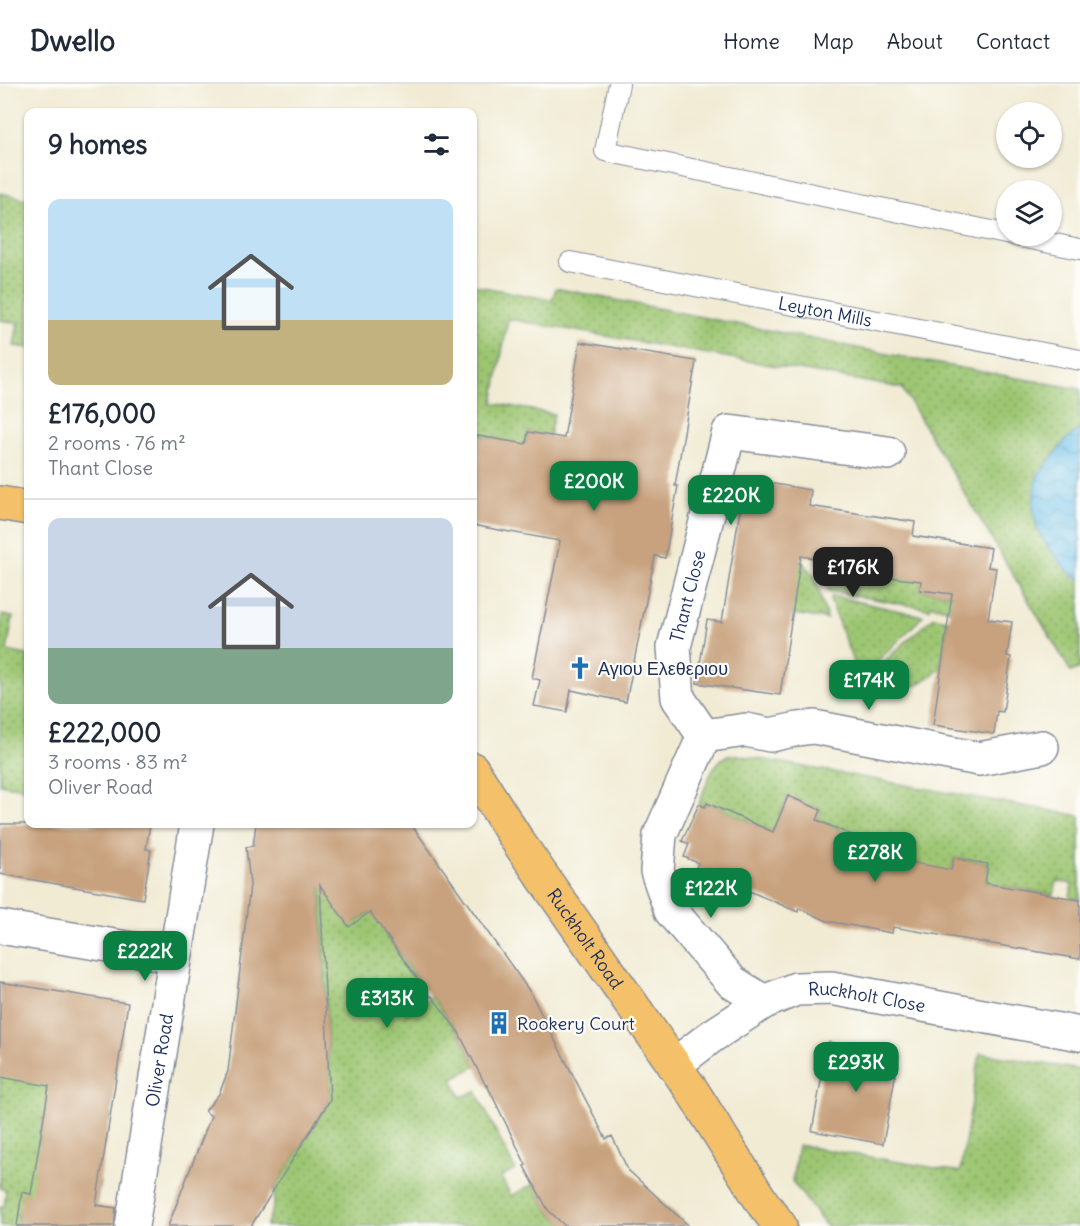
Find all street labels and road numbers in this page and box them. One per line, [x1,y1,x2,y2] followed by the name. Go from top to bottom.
[777,291,874,331] street label: Leyton Mills
[664,547,710,645] street label: Thant Close
[543,884,629,993] street label: Ruckholt Road
[808,976,928,1017] street label: Ruckholt Close
[140,1011,178,1109] street label: Oliver Road

